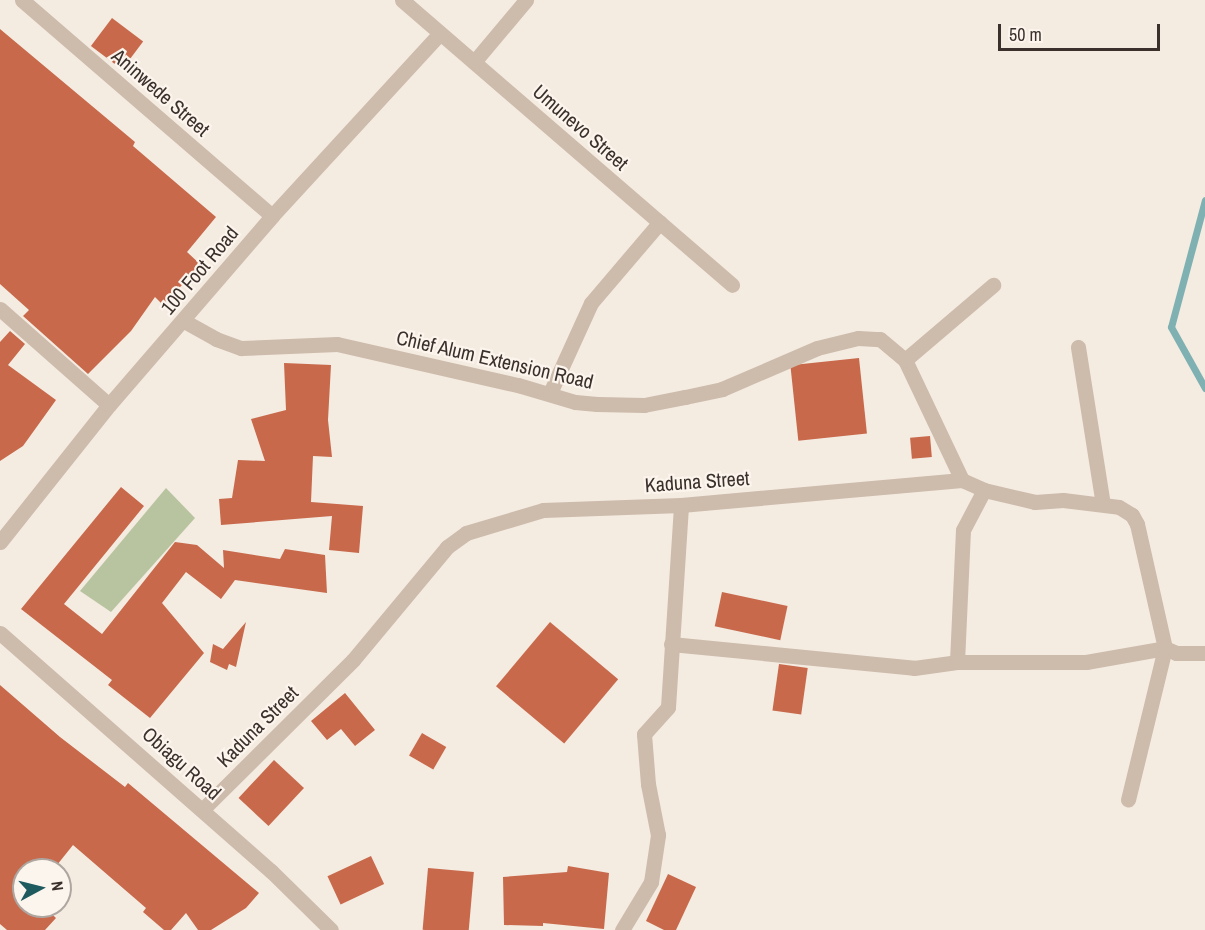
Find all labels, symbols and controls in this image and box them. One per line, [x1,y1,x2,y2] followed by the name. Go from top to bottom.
[1001,12,1163,50] scale bar
[1009,22,1042,47] text: 50 m
[107,43,215,141] street label: Aninwede Street
[528,79,634,175] street label: Umunevo Street
[155,221,243,319] street label: 100 Foot Road
[394,325,596,393] street label: Chief Alum Extension Road
[644,465,750,497] street label: Kaduna Street
[211,680,303,772] street label: Kaduna Street
[138,721,226,805] street label: Obiagu Road
[12,858,72,918] north arrow
[46,880,69,892] text: N

